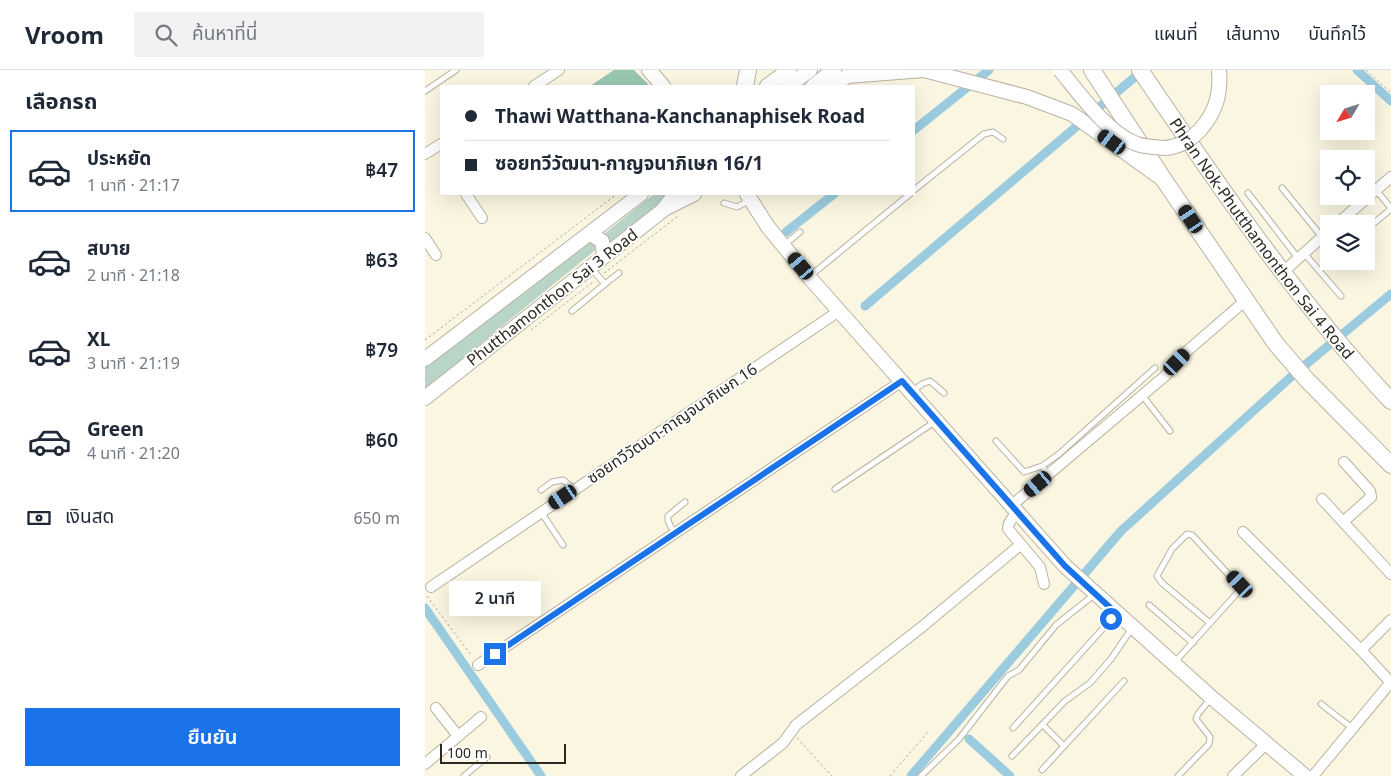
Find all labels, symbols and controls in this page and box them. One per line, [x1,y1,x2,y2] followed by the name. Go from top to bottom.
[134,12,484,57] search box
[25,18,104,51] text: Vroom
[192,20,257,46] text: ค้นหาที่นี่
[152,21,180,49] icon: search
[1154,21,1198,45] text: แผนที่
[1226,21,1280,45] text: เส้นทาง
[1308,21,1366,45] text: บันทึกไว้
[25,85,98,115] text: เลือกรถ
[1320,85,1375,140] north arrow
[1320,85,1375,270] map controls
[495,103,865,129] text: Thawi Watthana-Kanchanaphisek Road
[1165,113,1359,364] street label: Phran Nok-Phutthamonthon Sai 4 Road
[1095,127,1128,157] car
[87,145,151,171] text: ประหยัด
[27,149,72,194] icon: car
[495,150,763,176] text: ซอยทวีวัฒนา-กาญจนาภิเษก 16/1
[1320,150,1375,205] button: locate
[365,157,398,183] text: ฿47
[87,174,180,196] text: 1 นาที · 21:17
[1176,202,1205,236] car
[1320,215,1375,270] button: layers
[462,223,642,371] street label: Phutthamonthon Sai 3 Road
[87,235,131,261] text: สบาย
[27,239,72,284] icon: car
[365,247,398,273] text: ฿63
[785,250,816,282] car
[87,264,180,286] text: 2 นาที · 21:18
[87,326,110,352] text: XL
[27,329,72,374] icon: car
[365,337,398,363] text: ฿79
[1161,346,1192,378] car
[87,352,180,374] text: 3 นาที · 21:19
[583,358,761,488] street label: ซอยทวีวัฒนา-กาญจนาภิเษก 16
[87,416,144,442] text: Green
[27,419,72,464] icon: car
[365,427,398,453] text: ฿60
[87,442,180,464] text: 4 นาที · 21:20
[1021,469,1054,499] car
[546,482,579,512] car
[65,503,114,529] text: เงินสด
[25,504,53,532] icon: cash
[353,507,400,529] text: 650 m
[1224,568,1255,600] car
[449,582,541,616] callout: 2 นาที
[475,587,515,609] text: 2 นาที
[1100,608,1122,630] route start
[484,643,506,665] route end
[25,708,400,766] button: ยืนยัน
[440,741,566,764] scale bar
[447,743,488,762] text: 100 m

